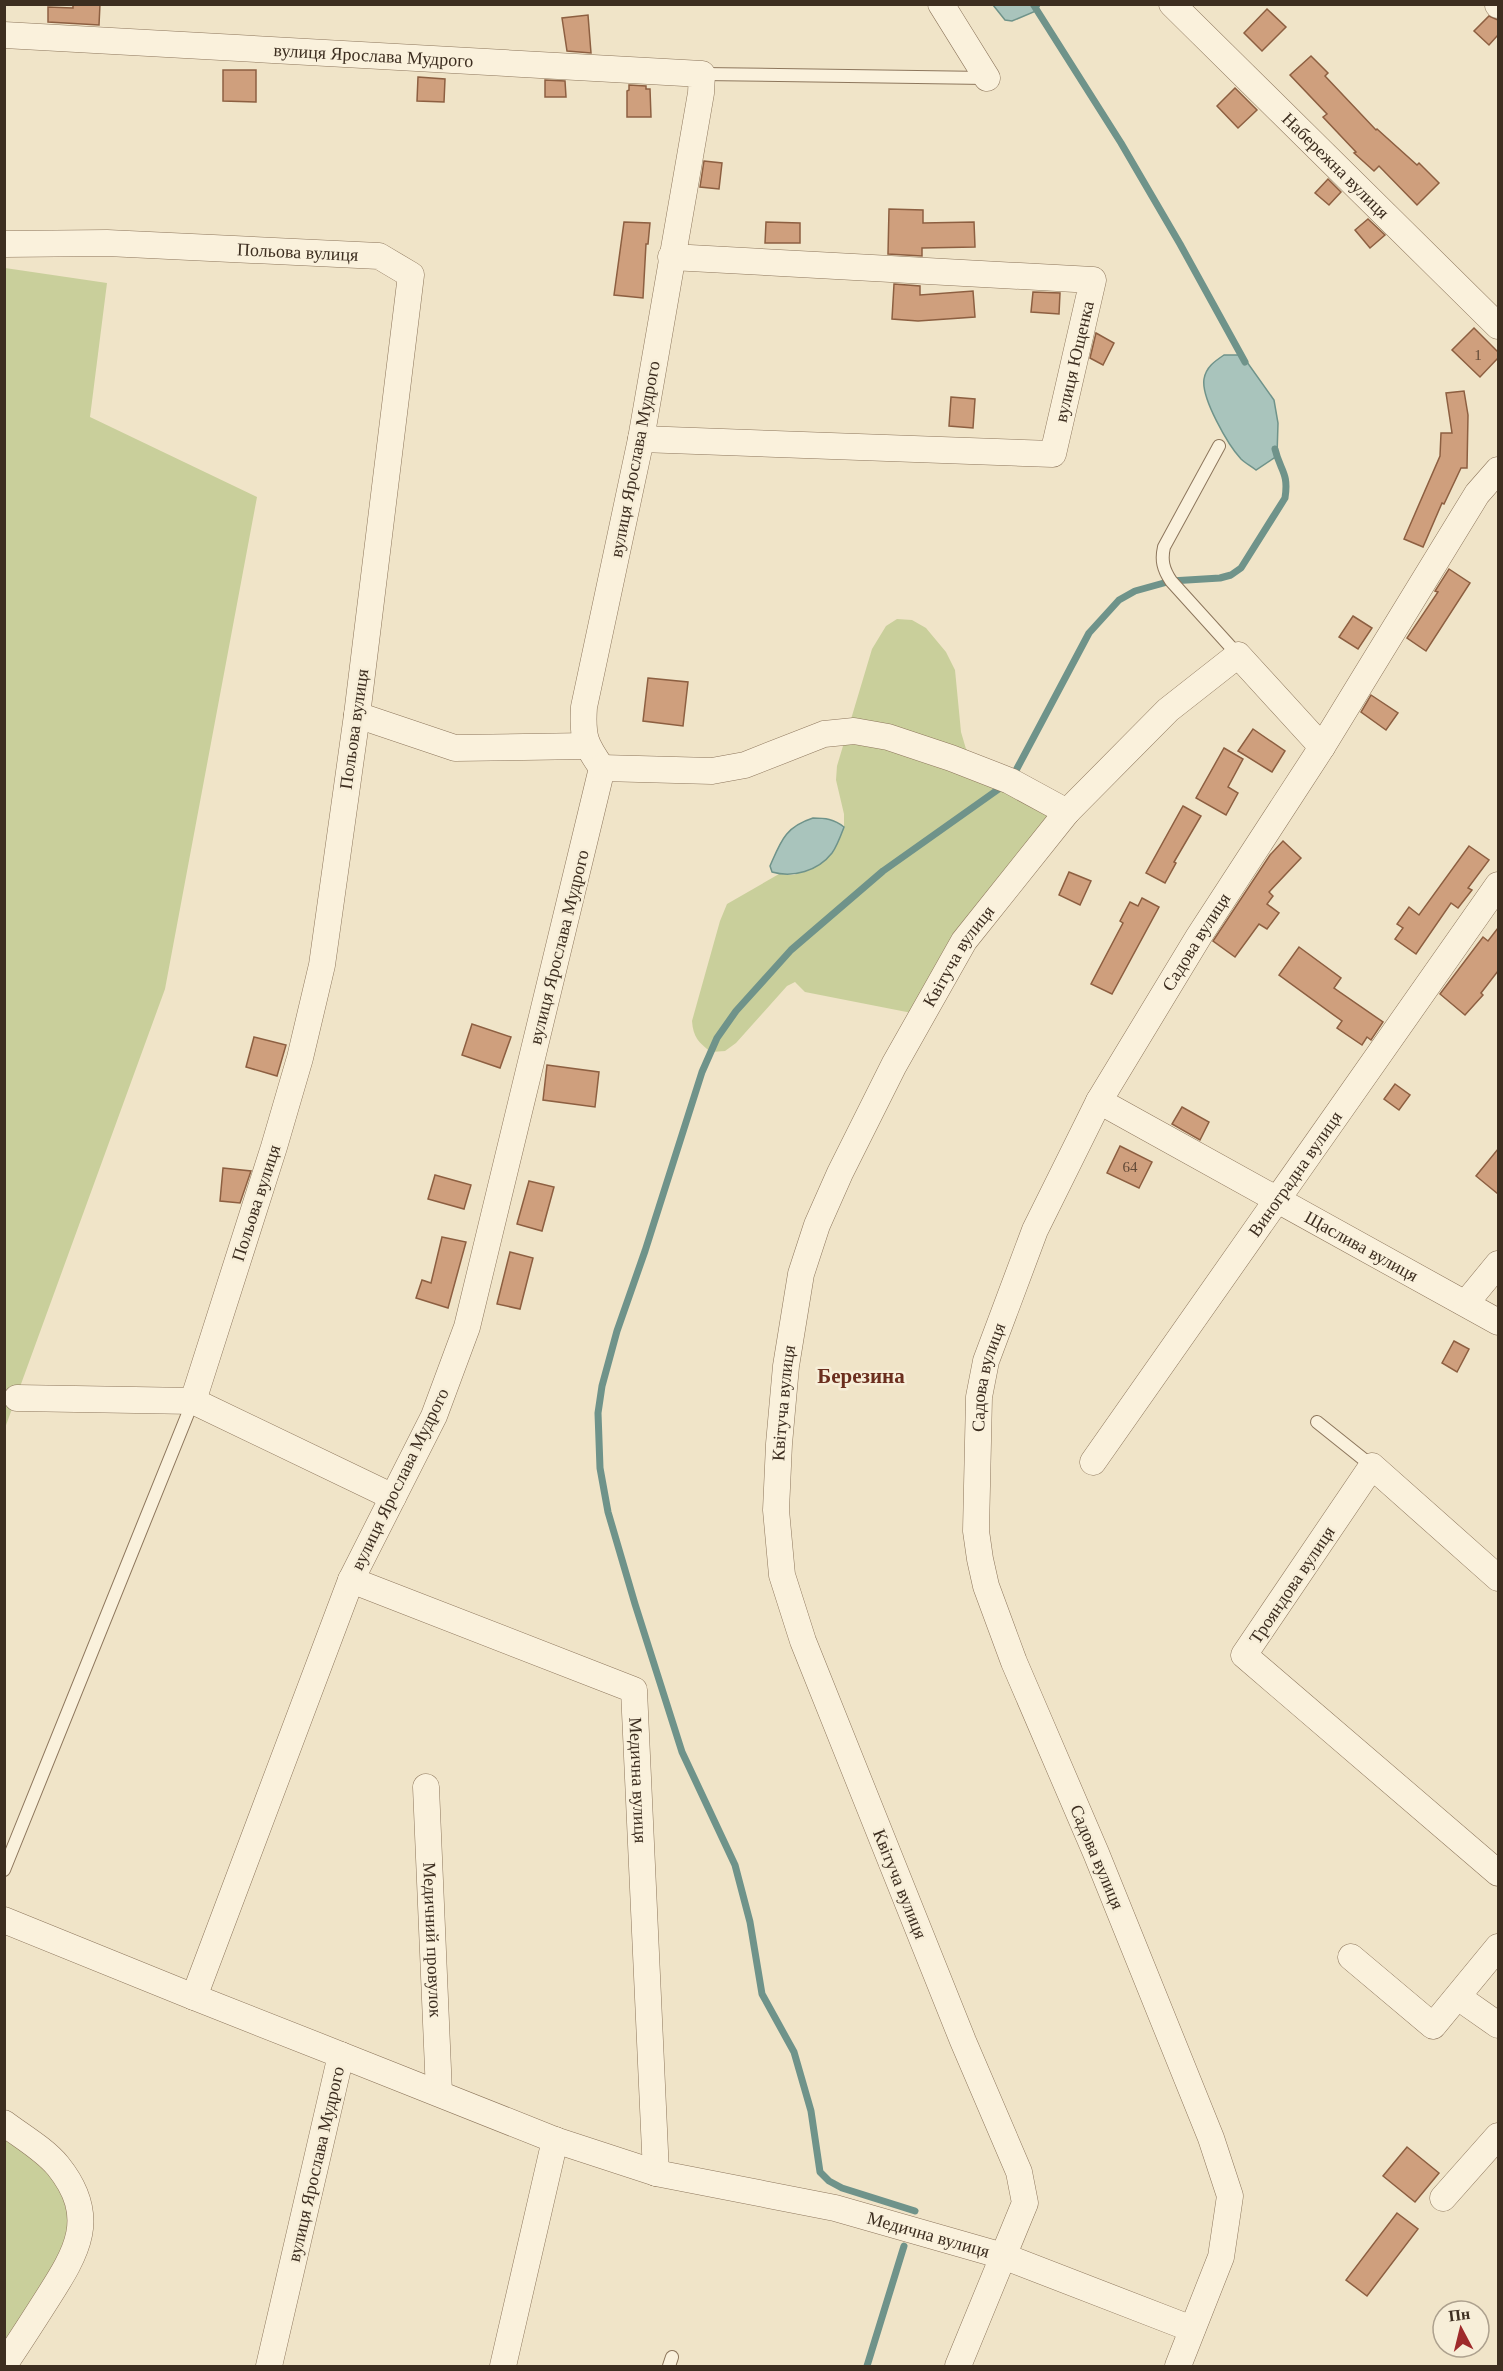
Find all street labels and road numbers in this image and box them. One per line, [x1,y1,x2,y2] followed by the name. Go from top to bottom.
[273,40,474,71] street label: вулиця Ярослава Мудрого
[1278,109,1393,223] street label: Набережна вулиця
[237,239,359,265] street label: Польова вулиця
[1051,299,1098,424] street label: вулиця Ющенка
[606,359,664,559] street label: вулиця Ярослава Мудрого
[336,668,372,790] street label: Польова вулиця
[525,848,593,1046] street label: вулиця Ярослава Мудрого
[1158,889,1234,994] street label: Садова вулиця
[919,902,998,1010] street label: Квітуча вулиця
[1244,1107,1346,1240] street label: Виноградна вулиця
[228,1142,284,1264] street label: Польова вулиця
[1301,1207,1421,1286] street label: Щаслива вулиця
[968,1320,1009,1432] street label: Садова вулиця
[768,1343,799,1461] street label: Квітуча вулиця
[347,1385,453,1573] street label: вулиця Ярослава Мудрого
[1245,1522,1339,1648] street label: Трояндова вулиця
[625,1717,651,1844] street label: Медична вулиця
[1066,1802,1128,1912] street label: Садова вулиця
[869,1826,931,1942] street label: Квітуча вулиця
[419,1862,446,2018] street label: Медичний провулок
[284,2064,348,2264] street label: вулиця Ярослава Мудрого
[865,2208,992,2262] street label: Медична вулиця

